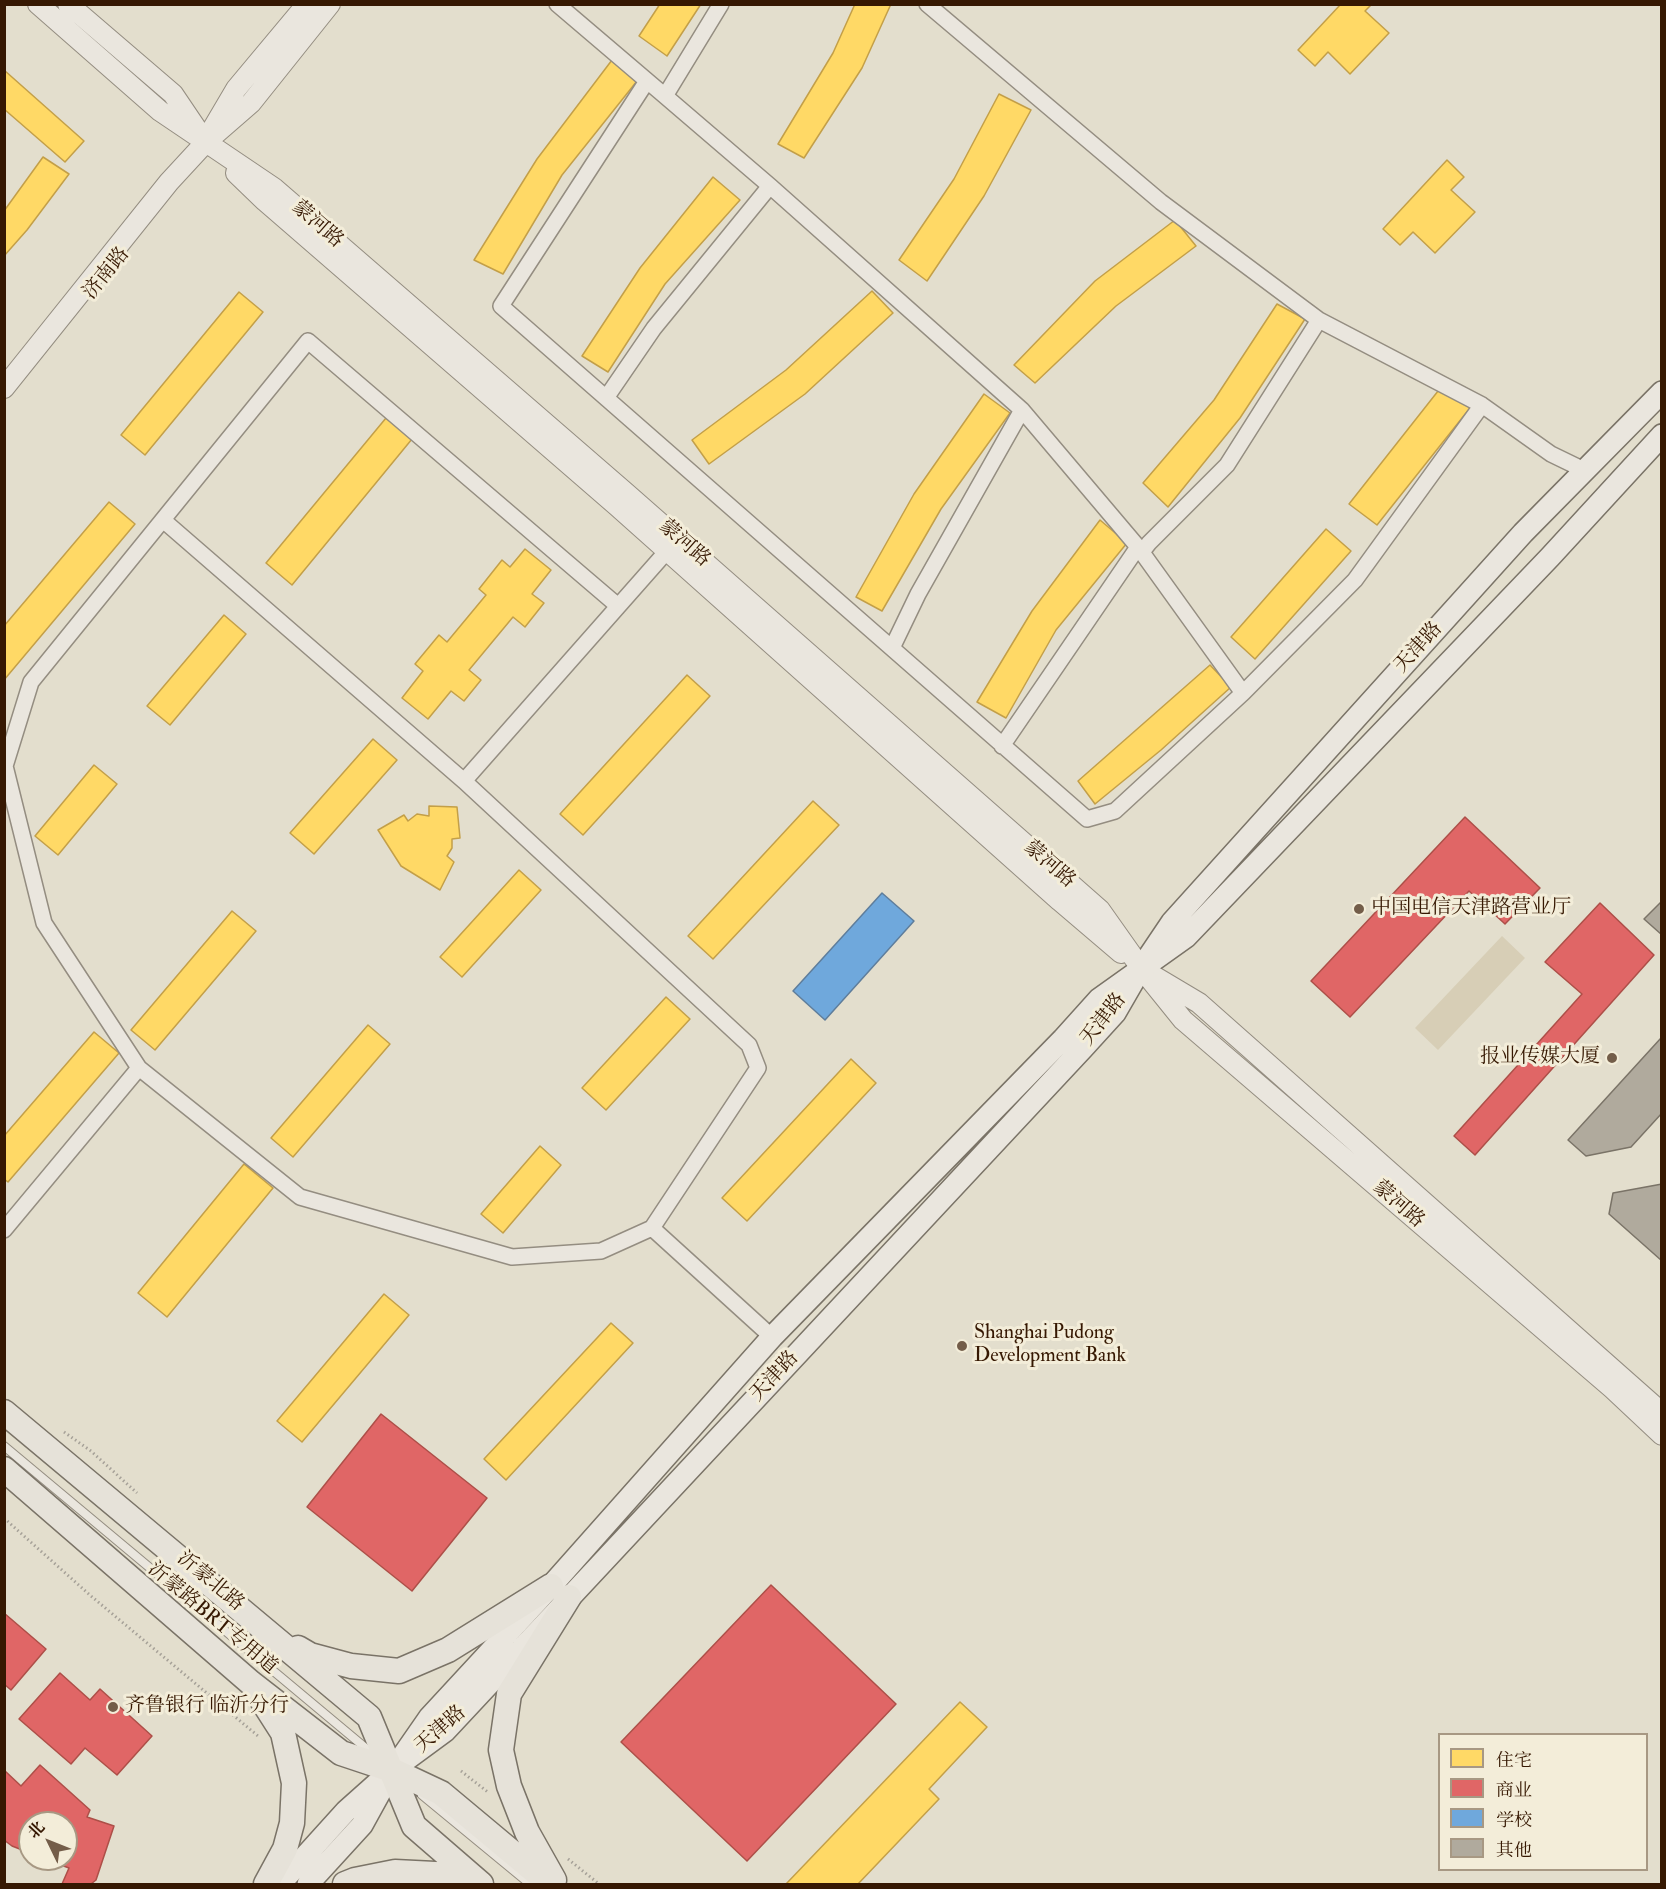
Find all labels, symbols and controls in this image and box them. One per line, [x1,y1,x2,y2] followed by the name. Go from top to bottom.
[286,196,348,254] street label: 蒙河路
[79,243,135,305] street label: 济南路
[653,515,715,573] street label: 蒙河路
[1390,618,1448,678] street label: 天津路
[1018,836,1080,894] street label: 蒙河路
[1371,897,1571,921] place label: 中国电信天津路营业厅
[1352,902,1366,916] marker: 中国电信天津路营业厅
[1076,989,1132,1051] street label: 天津路
[1480,1046,1600,1070] place label: 报业传媒大厦
[1605,1051,1619,1065] marker: 报业传媒大厦
[1367,1176,1429,1234] street label: 蒙河路
[974,1322,1126,1369] place label: Shanghai Pudong Development Bank
[955,1339,969,1353] marker: Shanghai Pudong Development Bank
[746,1347,804,1407] street label: 天津路
[172,1547,248,1617] street label: 沂蒙北路
[142,1558,282,1680] street label: 沂蒙路BRT专用道
[125,1695,289,1719] place label: 齐鲁银行 临沂分行
[106,1700,120,1714] marker: 齐鲁银行 临沂分行
[410,1701,472,1759] street label: 天津路
[1438,1733,1648,1871] legend
[1496,1749,1532,1772] text: 住宅
[1496,1779,1532,1802] text: 商业
[1496,1809,1532,1832] text: 学校
[18,1811,78,1871] north arrow
[24,1817,49,1843] text: 北
[1496,1839,1532,1862] text: 其他

